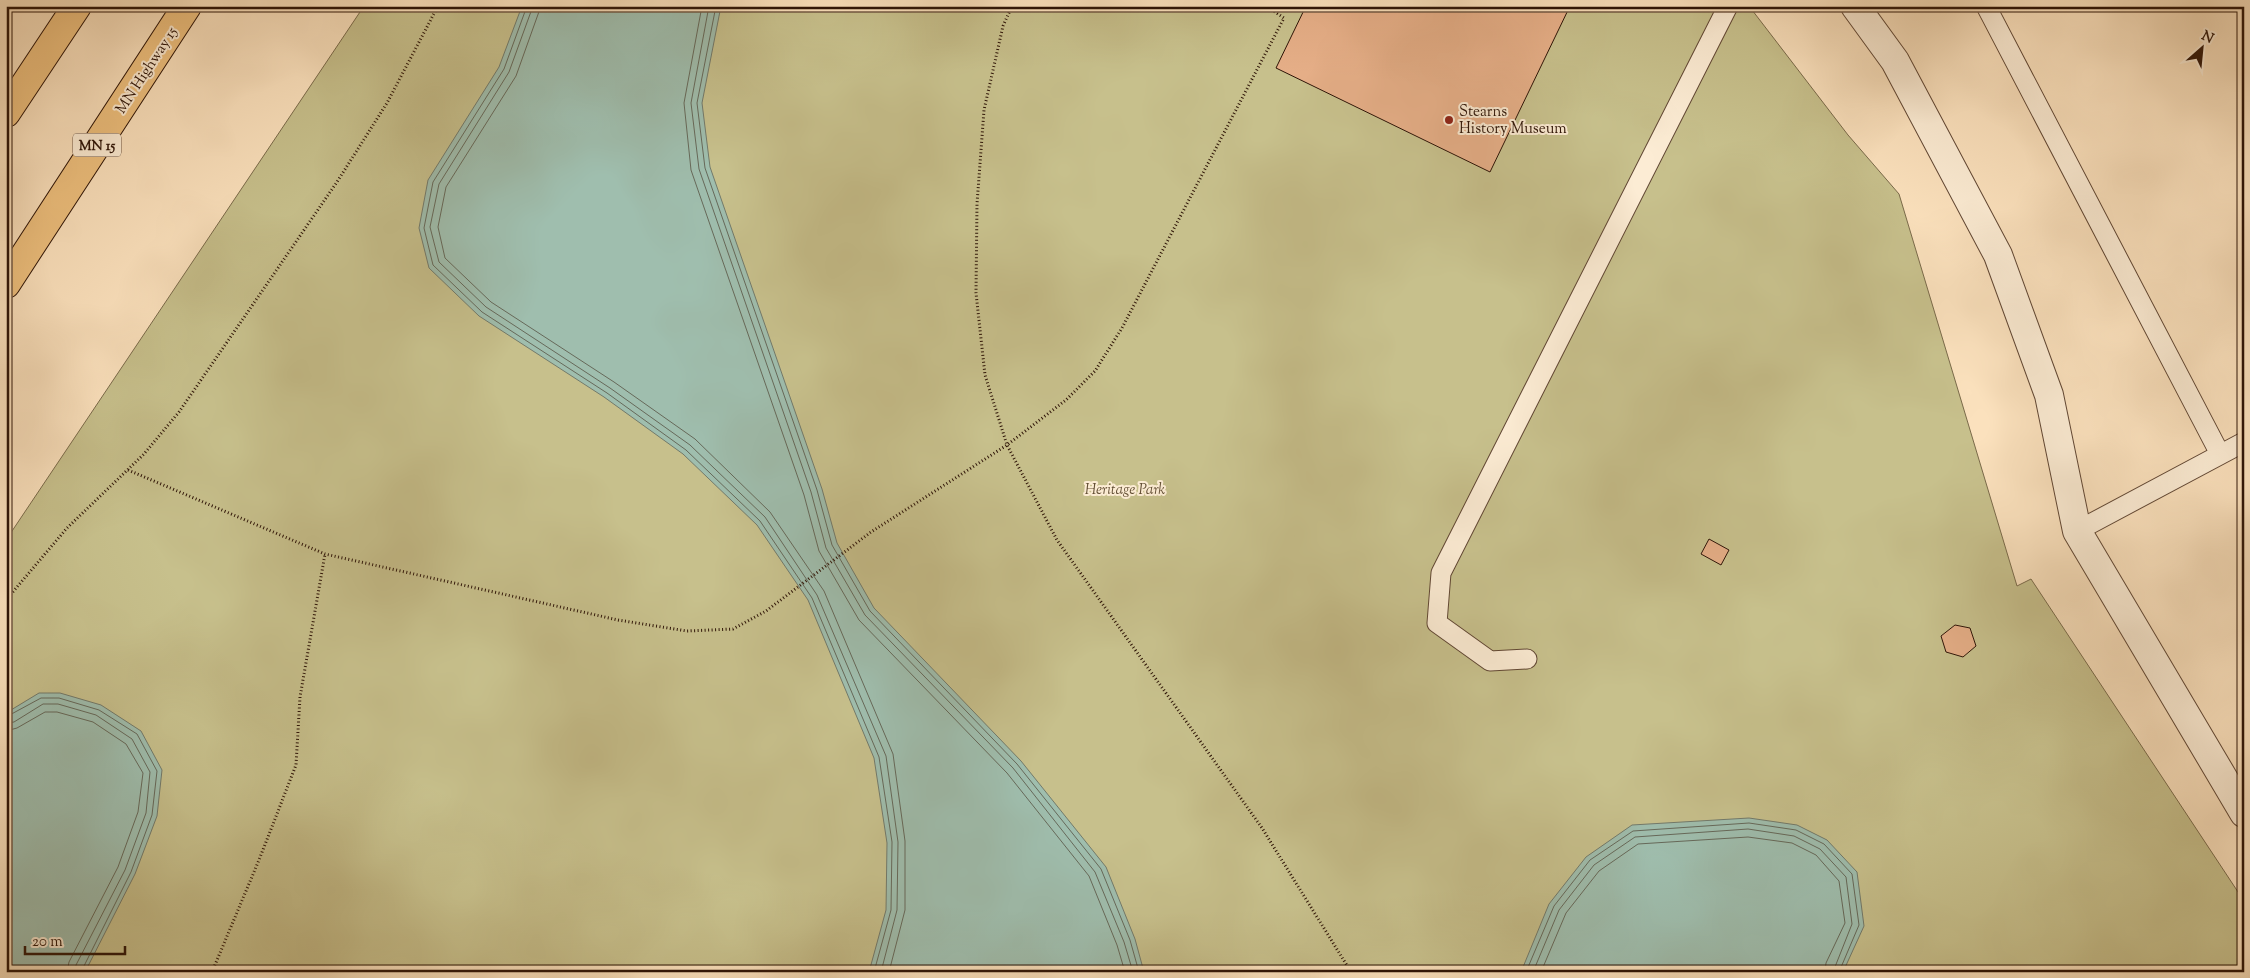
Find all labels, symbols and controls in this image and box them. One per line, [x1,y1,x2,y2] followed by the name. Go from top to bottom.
[2178,22,2228,72] north arrow
[111,23,183,118] street label: MN Highway 15
[2197,27,2217,50] text: N
[1459,102,1567,140] place label: Stearns History Museum
[1443,114,1455,126] marker: Stearns History Museum
[73,134,121,156] road number: MN 15
[1085,480,1165,501] park label: Heritage Park
[25,923,125,955] scale bar
[32,932,63,953] text: 20 m

